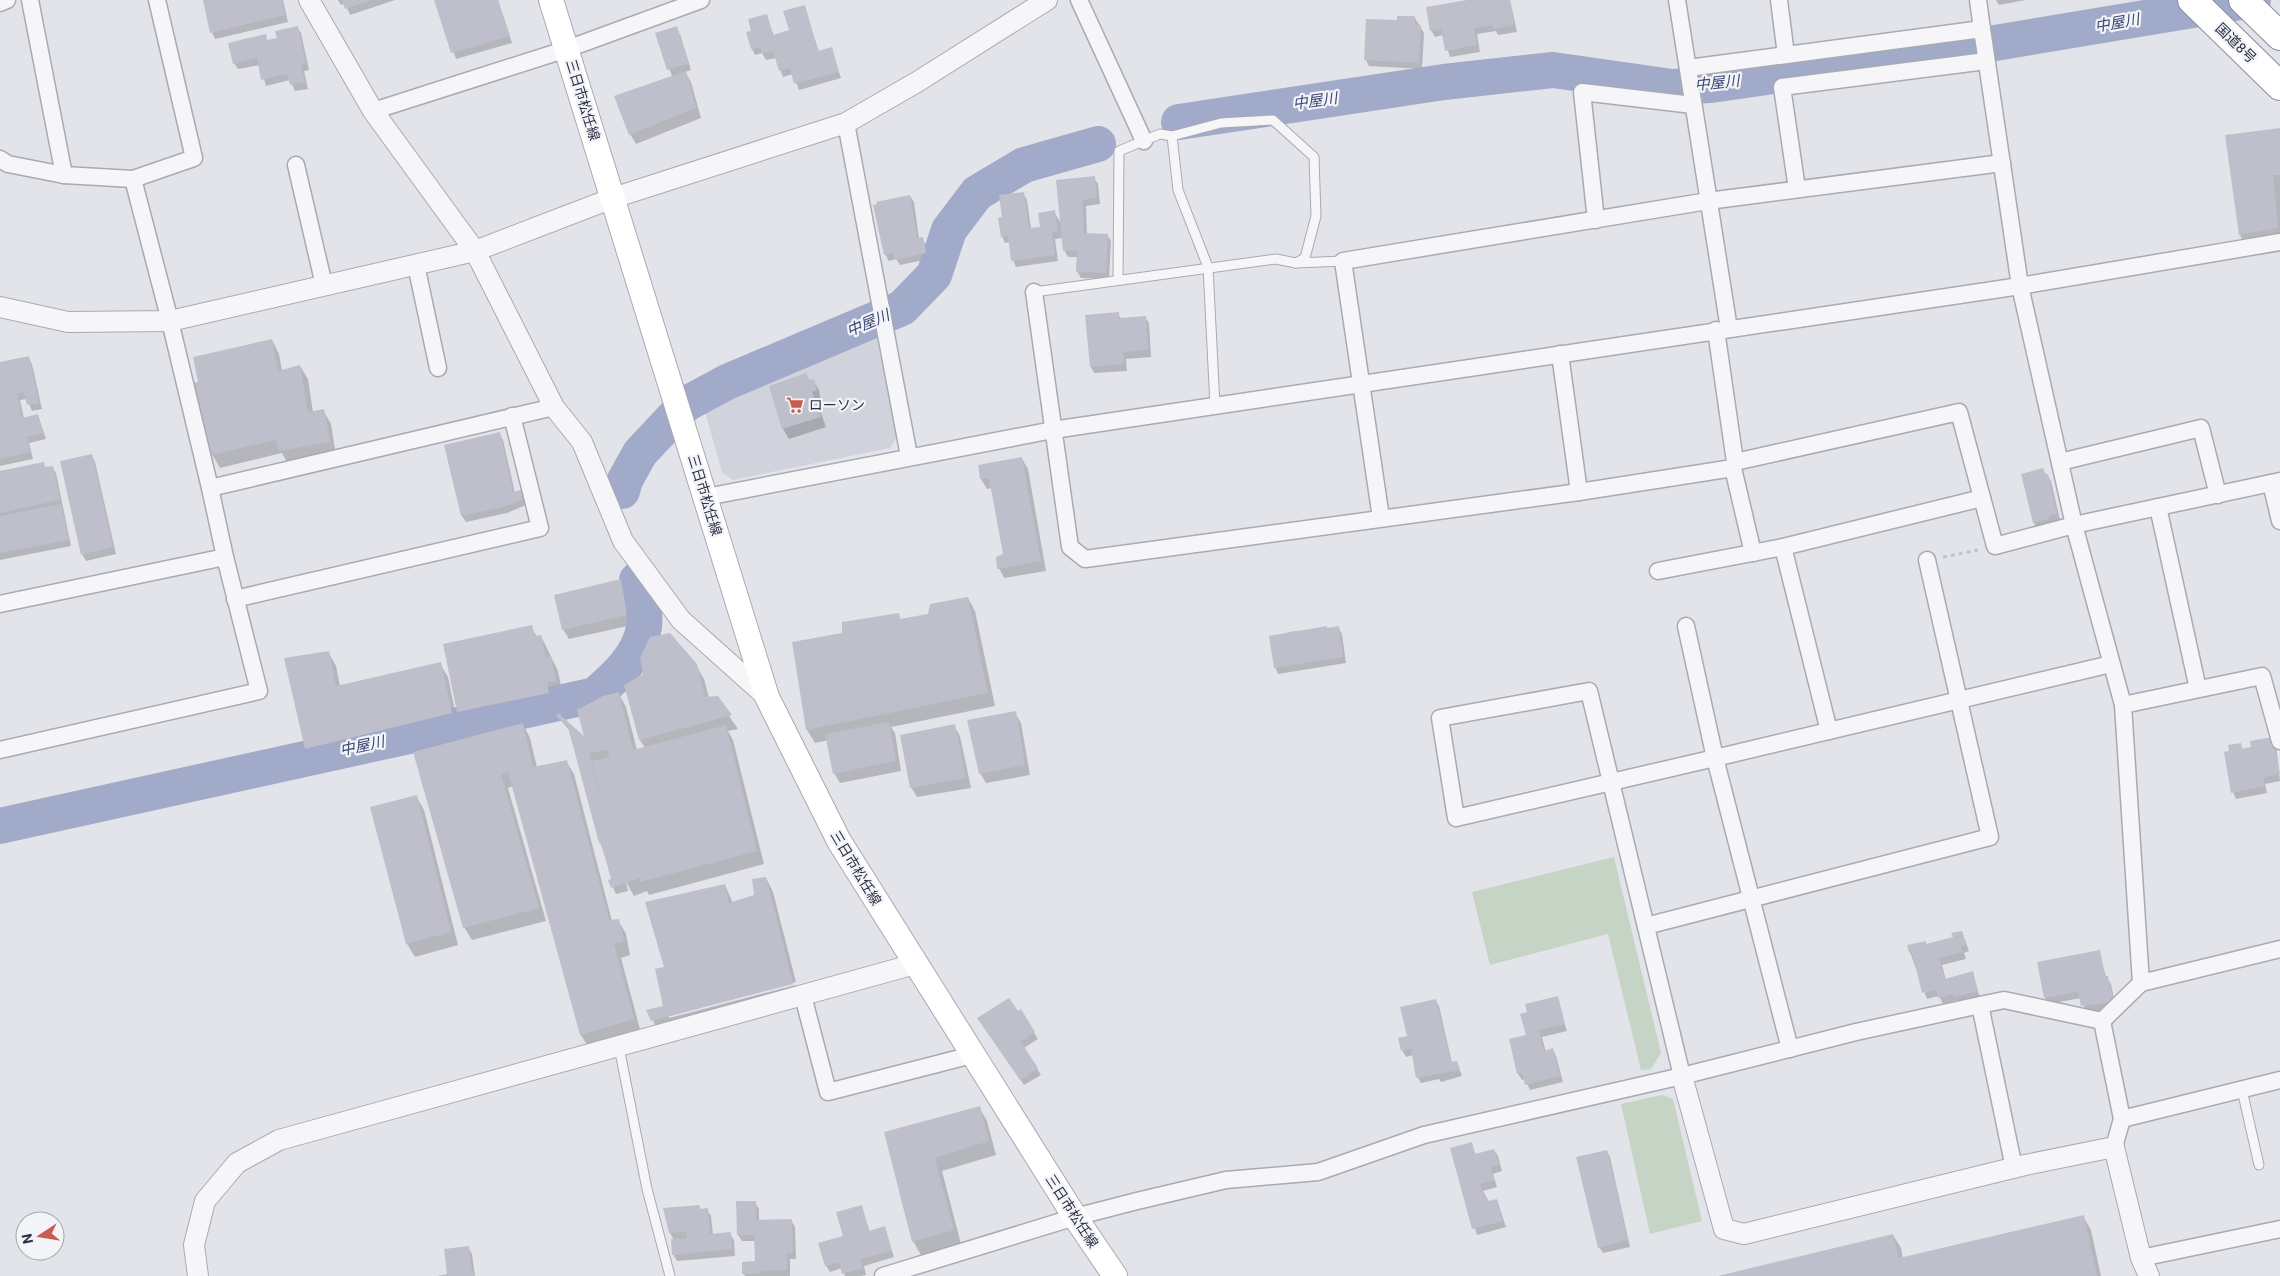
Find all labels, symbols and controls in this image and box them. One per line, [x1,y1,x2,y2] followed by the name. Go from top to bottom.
[2093,10,2143,36] water label: 中屋川
[2213,20,2259,66] street label: 国道8号
[563,57,603,143] street label: 三日市松任線
[1694,71,1742,94] water label: 中屋川
[1291,89,1341,113] water label: 中屋川
[844,305,894,340] water label: 中屋川
[785,395,805,415] supermarket icon: ローソン
[809,397,865,413] place label: ローソン
[685,452,725,538] street label: 三日市松任線
[338,732,388,759] water label: 中屋川
[828,828,884,908] street label: 三日市松任線
[1042,1171,1102,1251] street label: 三日市松任線
[15,1211,65,1261] north arrow
[18,1232,36,1245] text: N

